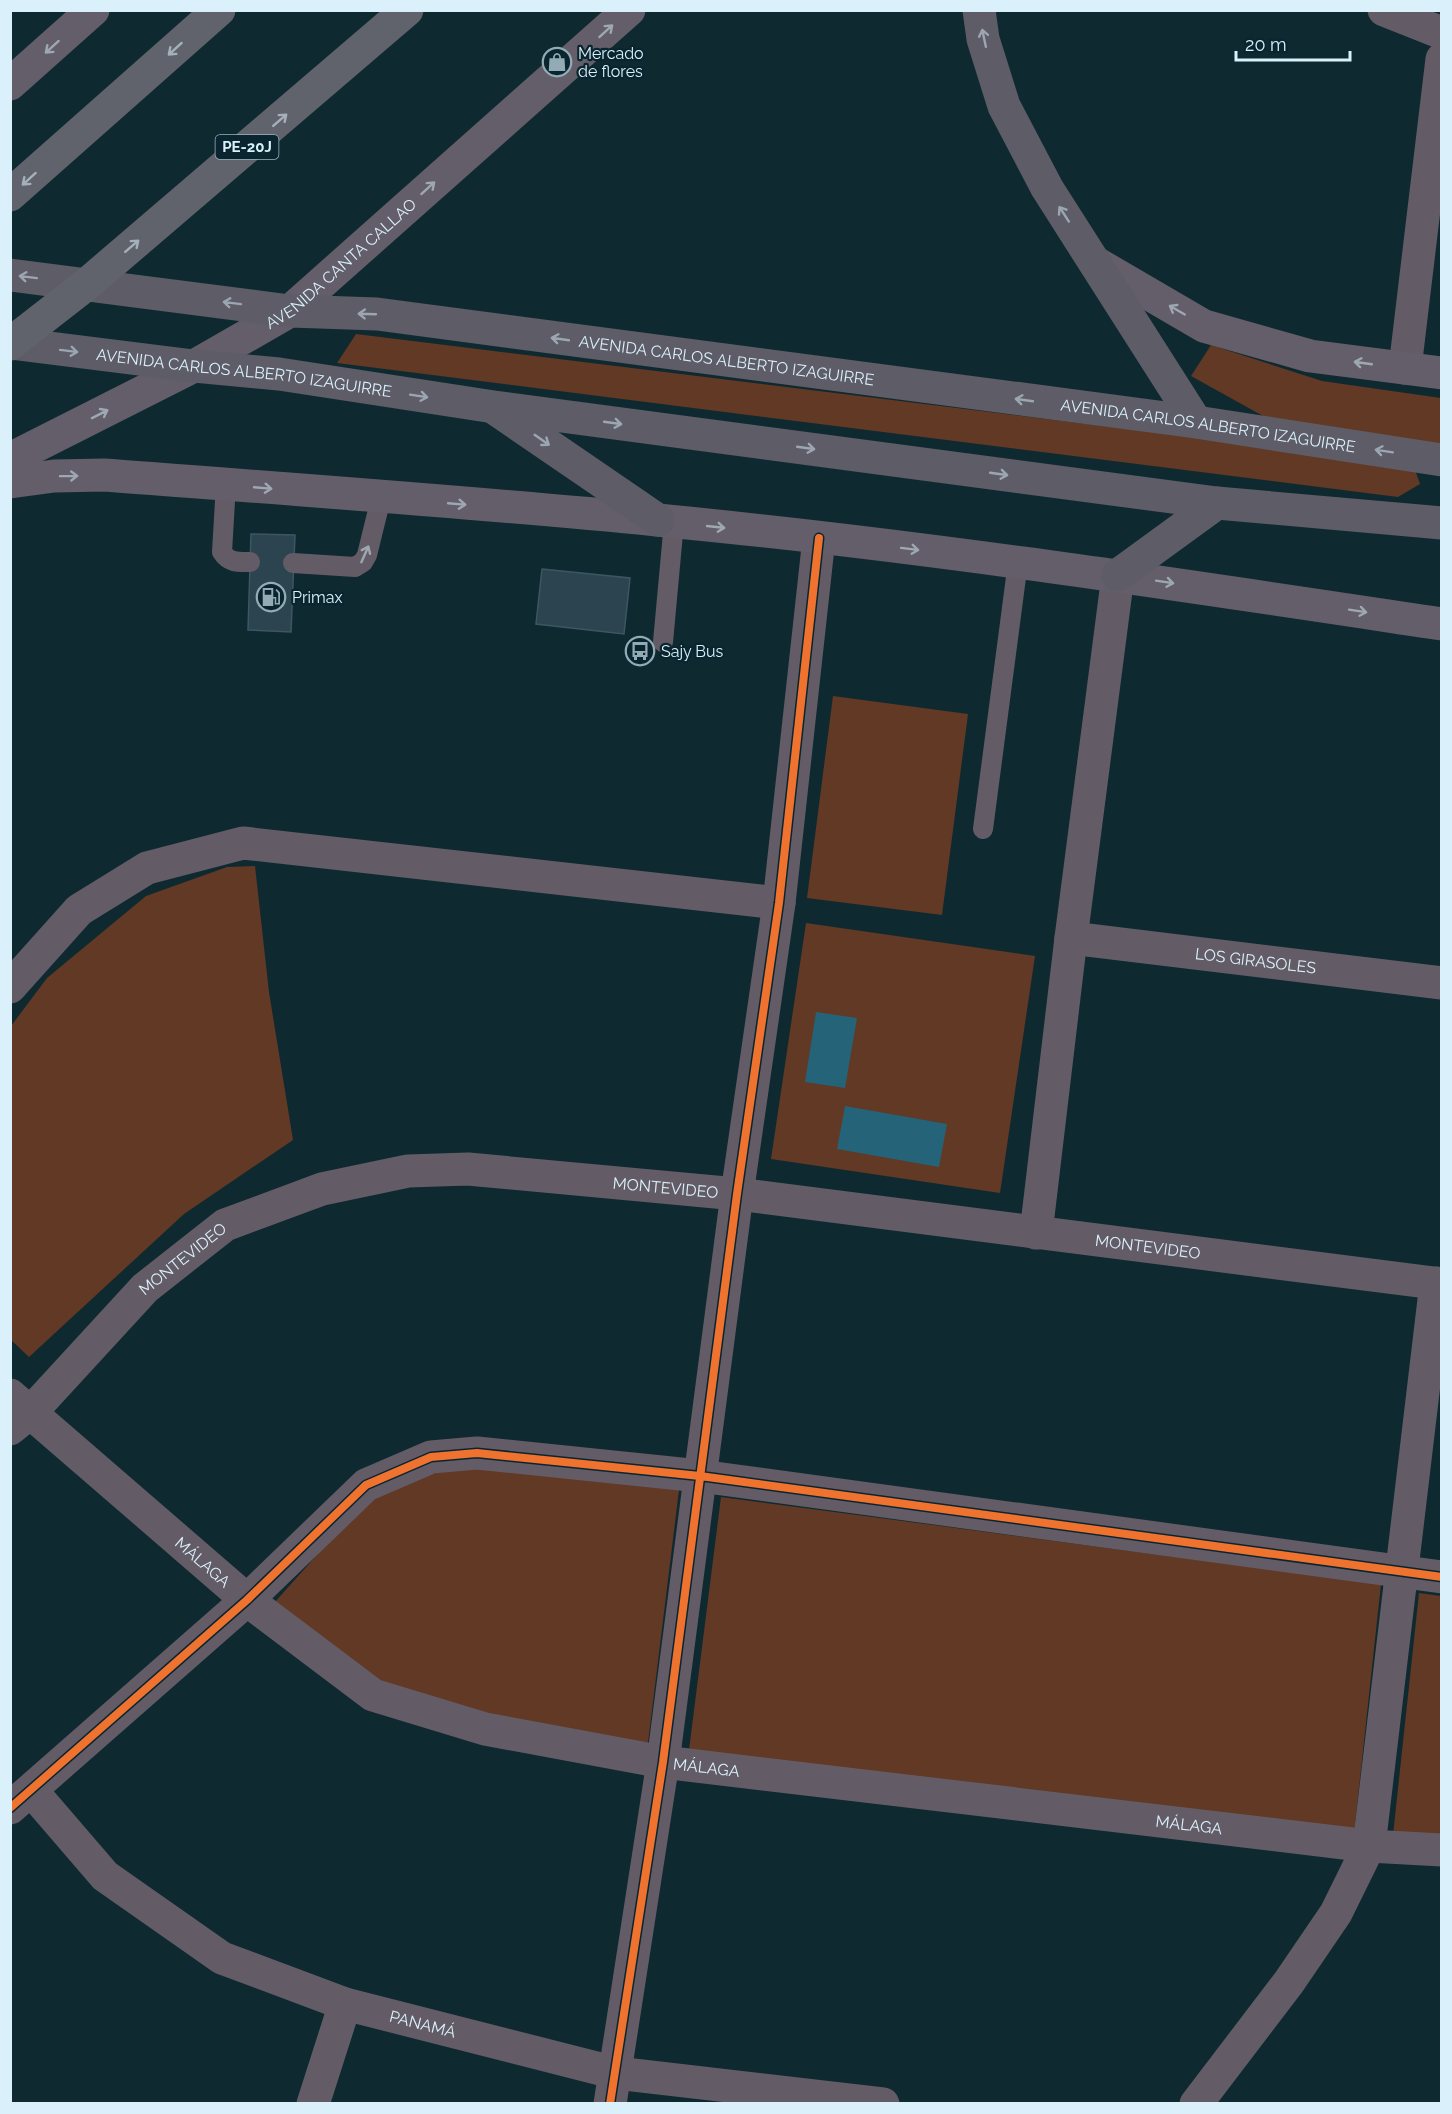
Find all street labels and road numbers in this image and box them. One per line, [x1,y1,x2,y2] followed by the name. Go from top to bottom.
[216,135,278,159] road number: PE-20J
[262,194,420,333] street label: AVENIDA CANTA CALLAO
[578,331,876,389] street label: AVENIDA CARLOS ALBERTO IZAGUIRRE
[95,344,393,401] street label: AVENIDA CARLOS ALBERTO IZAGUIRRE
[1060,395,1357,456] street label: AVENIDA CARLOS ALBERTO IZAGUIRRE
[1194,944,1317,977] street label: LOS GIRASOLES
[612,1173,719,1202] street label: MONTEVIDEO
[135,1218,230,1299] street label: MONTEVIDEO
[1094,1230,1202,1263] street label: MONTEVIDEO
[171,1533,235,1591] street label: MÁLAGA
[672,1754,741,1781] street label: MÁLAGA
[1155,1811,1224,1838] street label: MÁLAGA
[388,2006,459,2041] street label: PANAMÁ

